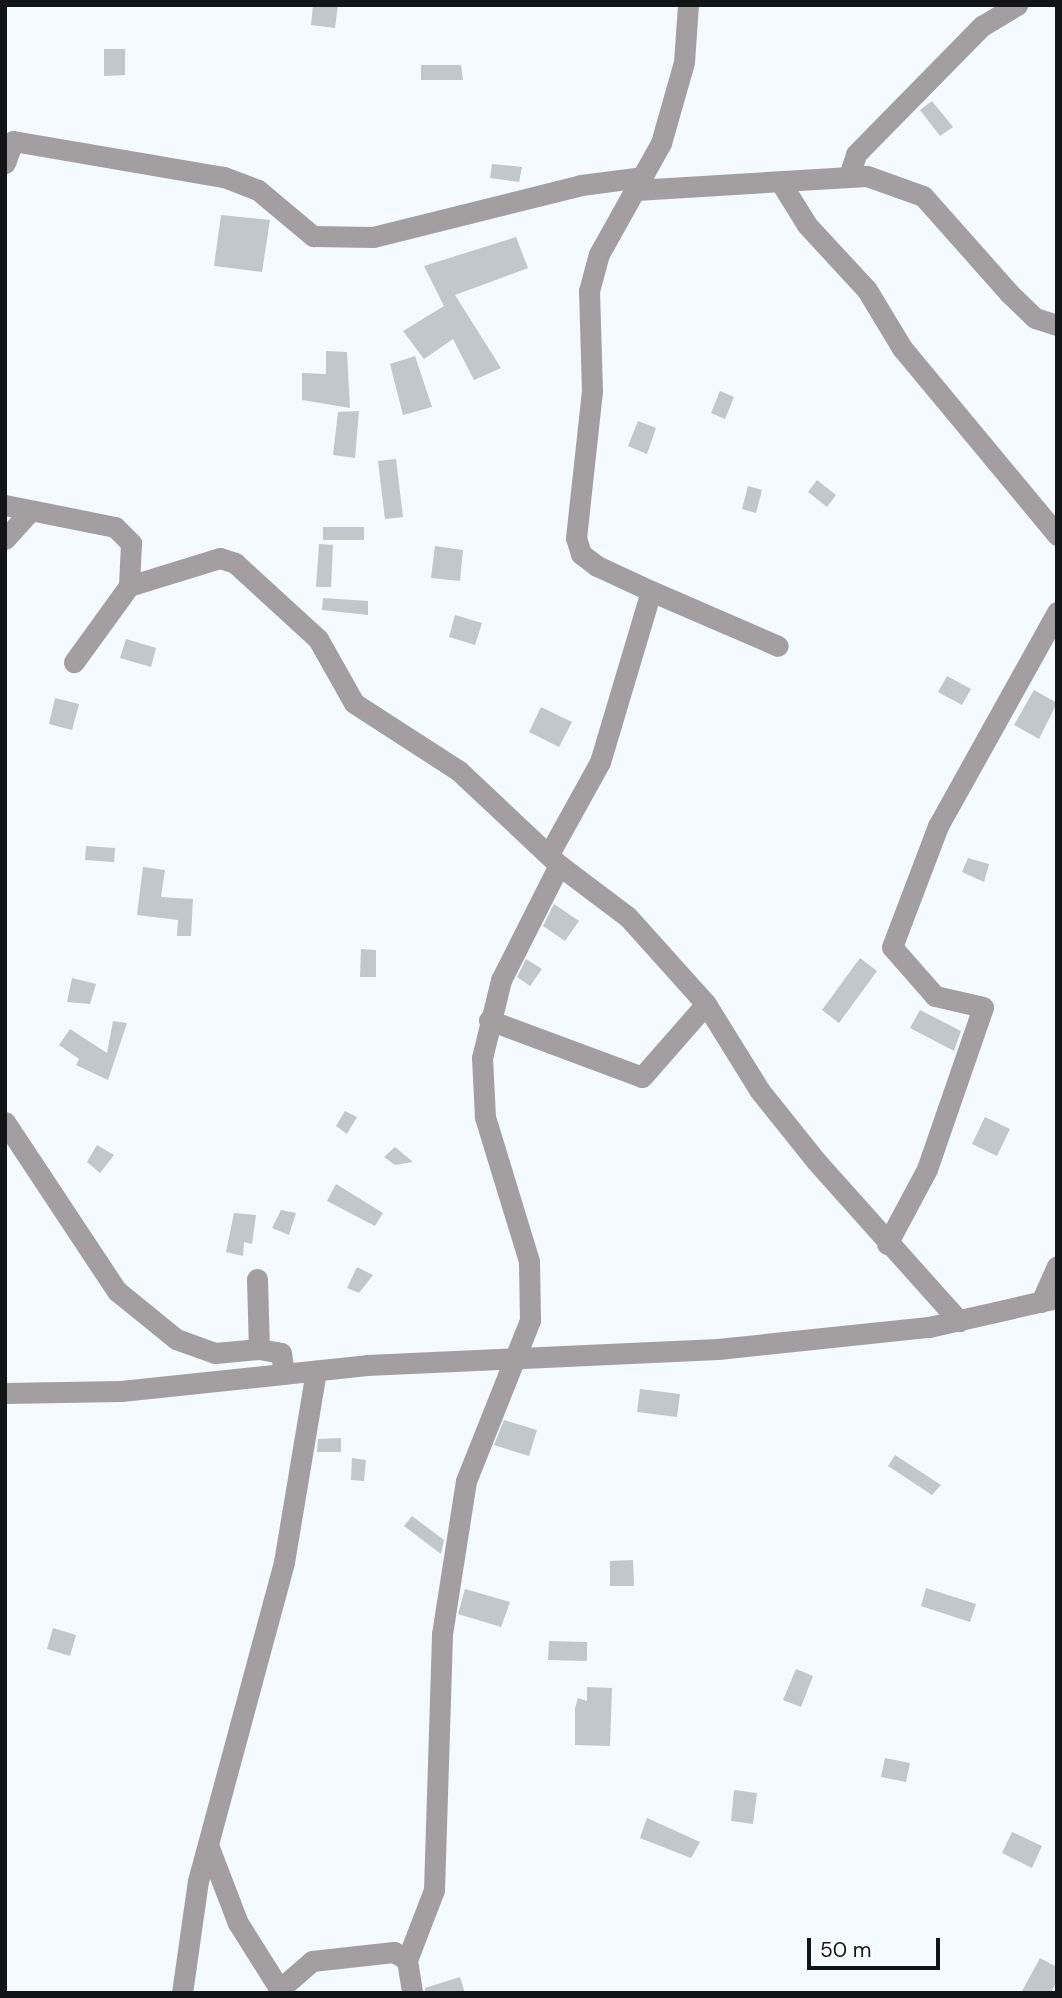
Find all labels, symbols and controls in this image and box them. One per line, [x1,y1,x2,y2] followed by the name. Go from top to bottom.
[810,1924,943,1968] scale bar
[820,1936,871,1964] text: 50 m

